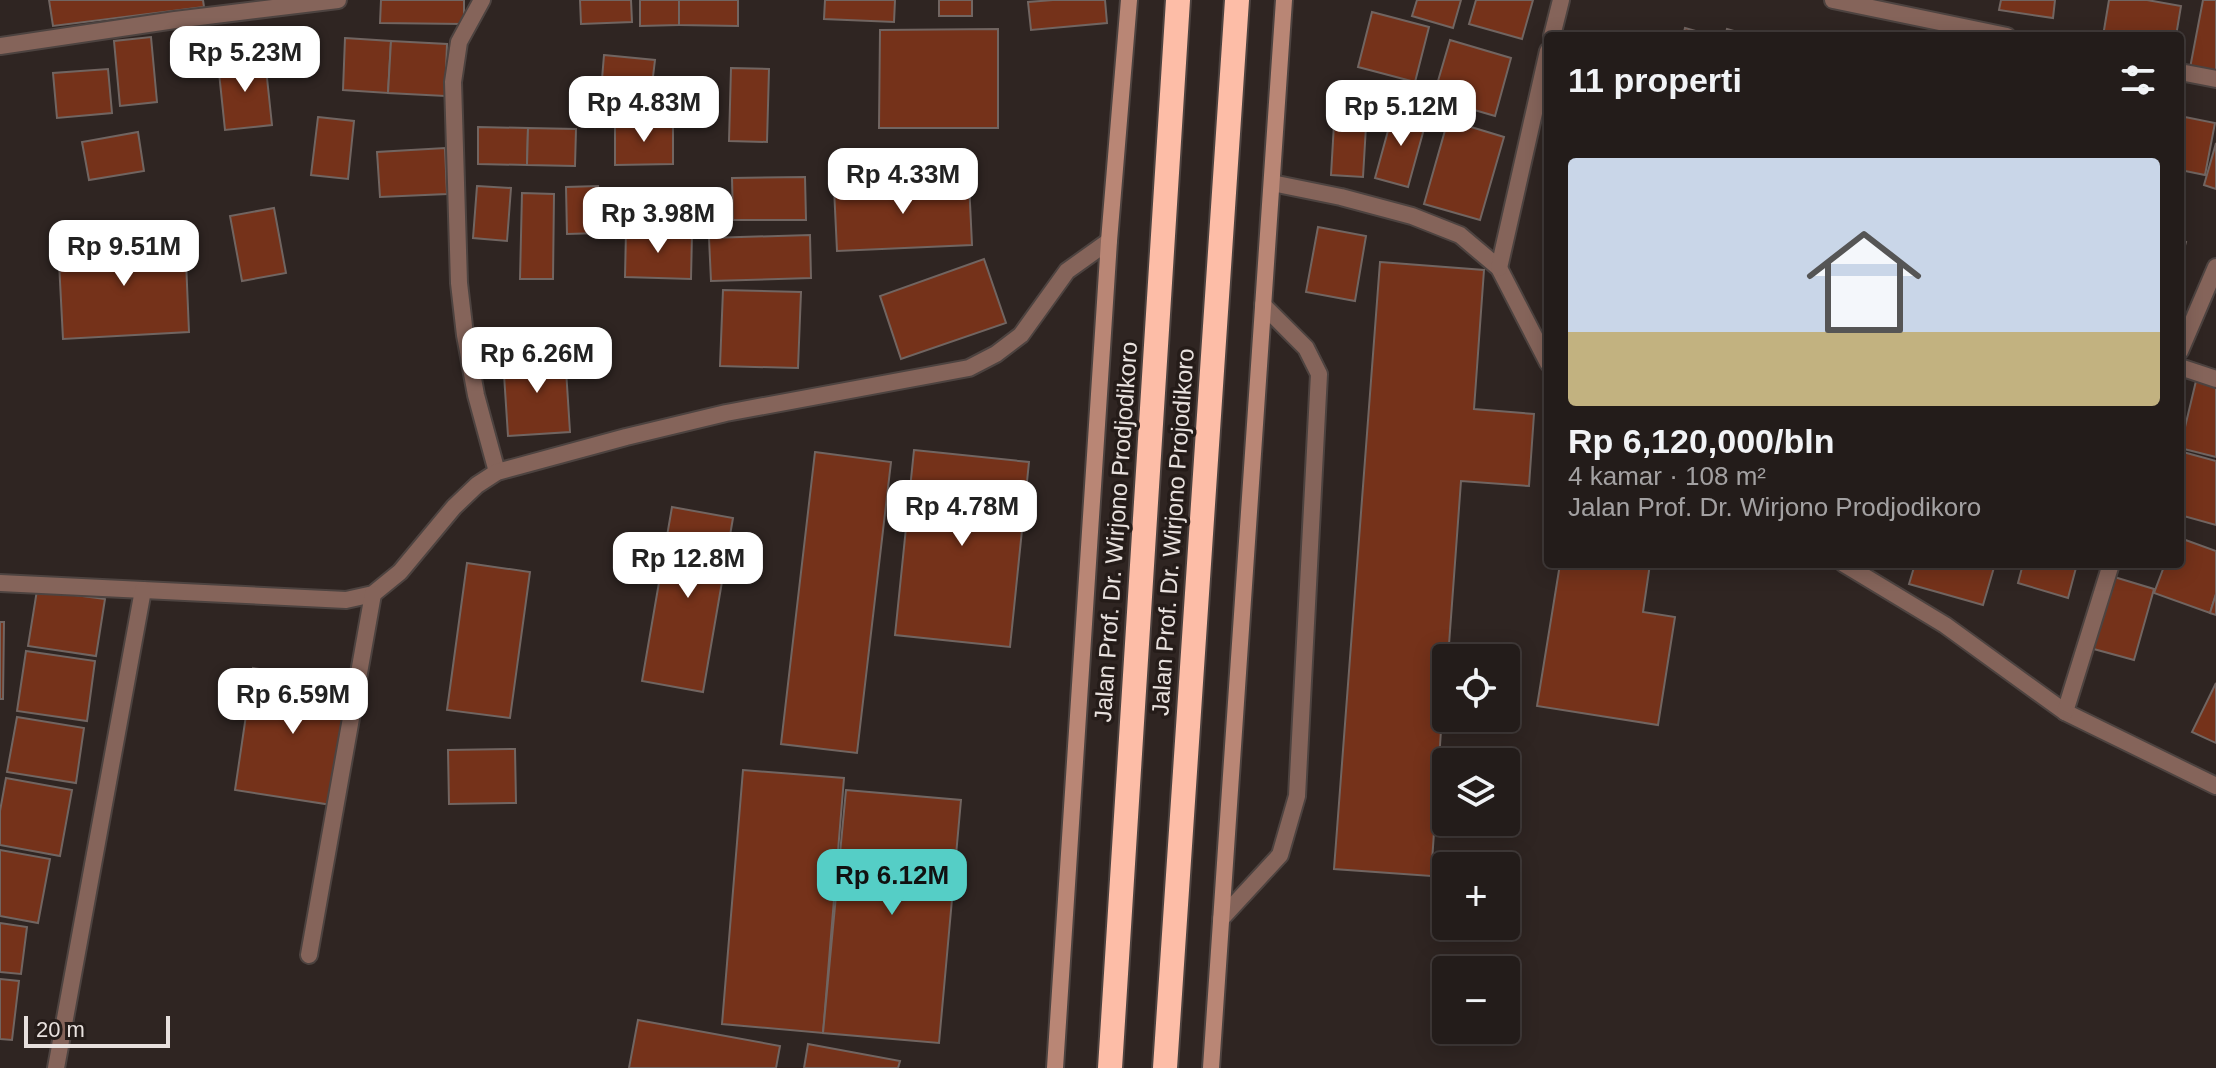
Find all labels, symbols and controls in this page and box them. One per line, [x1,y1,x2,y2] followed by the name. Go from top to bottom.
[162,26,328,94] pin: Rp 5.23M
[188,37,302,67] text: Rp 5.23M
[2116,58,2160,102] icon: filters
[1568,61,1742,99] text: 11 properti
[561,76,727,144] pin: Rp 4.83M
[1318,80,1484,148] pin: Rp 5.12M
[587,87,701,117] text: Rp 4.83M
[1344,91,1458,121] text: Rp 5.12M
[820,148,986,216] pin: Rp 4.33M
[846,159,960,189] text: Rp 4.33M
[575,187,741,255] pin: Rp 3.98M
[601,198,715,228] text: Rp 3.98M
[1792,210,1936,354] icon: home
[41,220,207,288] pin: Rp 9.51M
[67,231,181,261] text: Rp 9.51M
[454,327,620,395] pin: Rp 6.26M
[480,338,594,368] text: Rp 6.26M
[1089,341,1142,723] street label: Jalan Prof. Dr. Wirjono Prodjodikoro
[1146,347,1199,717] street label: Jalan Prof. Dr. Wirjono Projodikoro
[1568,422,1834,460] text: Rp 6,120,000/bln
[1568,461,1766,491] text: 4 kamar · 108 m²
[879,480,1045,548] pin: Rp 4.78M
[905,491,1019,521] text: Rp 4.78M
[1568,492,1981,522] text: Jalan Prof. Dr. Wirjono Prodjodikoro
[605,532,771,600] pin: Rp 12.8M
[631,543,745,573] text: Rp 12.8M
[1432,644,1520,1044] map controls
[1432,644,1520,732] button: locate
[210,668,376,736] pin: Rp 6.59M
[236,679,350,709] text: Rp 6.59M
[1432,748,1520,836] button: layers
[809,849,975,917] pin: Rp 6.12M
[1432,852,1520,940] button: +
[835,860,949,890] text: Rp 6.12M
[1432,956,1520,1044] button: −
[24,1012,170,1048] scale bar
[36,1017,85,1042] text: 20 m

